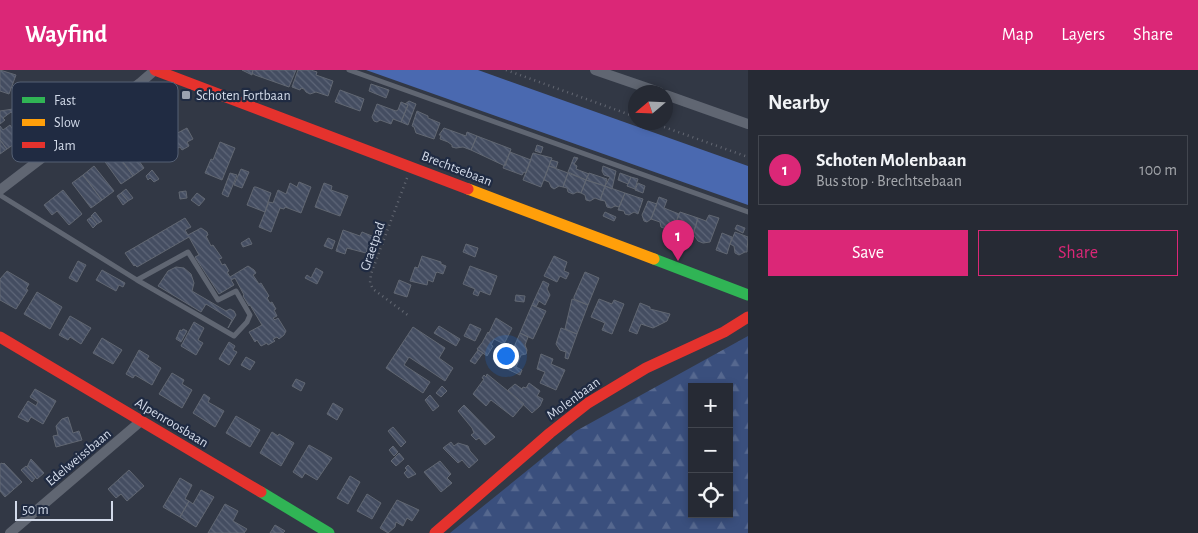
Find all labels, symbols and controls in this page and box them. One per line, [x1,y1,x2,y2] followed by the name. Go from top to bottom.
[25,23,107,47] text: Wayfind
[1002,26,1033,44] text: Map
[1061,26,1105,44] text: Layers
[1133,26,1173,44] text: Share
[12,82,178,162] legend
[628,85,673,130] north arrow
[180,89,192,101] marker: Schoten Fortbaan
[196,89,291,103] place label: Schoten Fortbaan
[768,92,829,113] text: Nearby
[54,94,76,108] text: Fast
[54,116,81,130] text: Slow
[54,139,76,153] text: Jam
[419,149,494,189] street label: Brechtsebaan
[816,151,966,170] text: Schoten Molenbaan
[782,162,788,178] text: 1
[1139,162,1177,178] text: 100 m
[816,173,962,189] text: Bus stop · Brechtsebaan
[358,220,388,273] street label: Graetpad
[662,220,694,261] pin: 1
[768,230,968,276] button: Save
[978,230,1178,276] button: Share
[493,343,519,369] your location
[544,375,603,423] street label: Molenbaan
[688,383,733,518] map controls
[688,383,733,428] button: +
[132,396,211,450] street label: Alpenroosbaan
[43,427,114,489] street label: Edelweissbaan
[688,428,733,473] button: −
[688,473,733,518] button: locate
[15,498,112,521] scale bar
[22,503,49,517] text: 50 m

